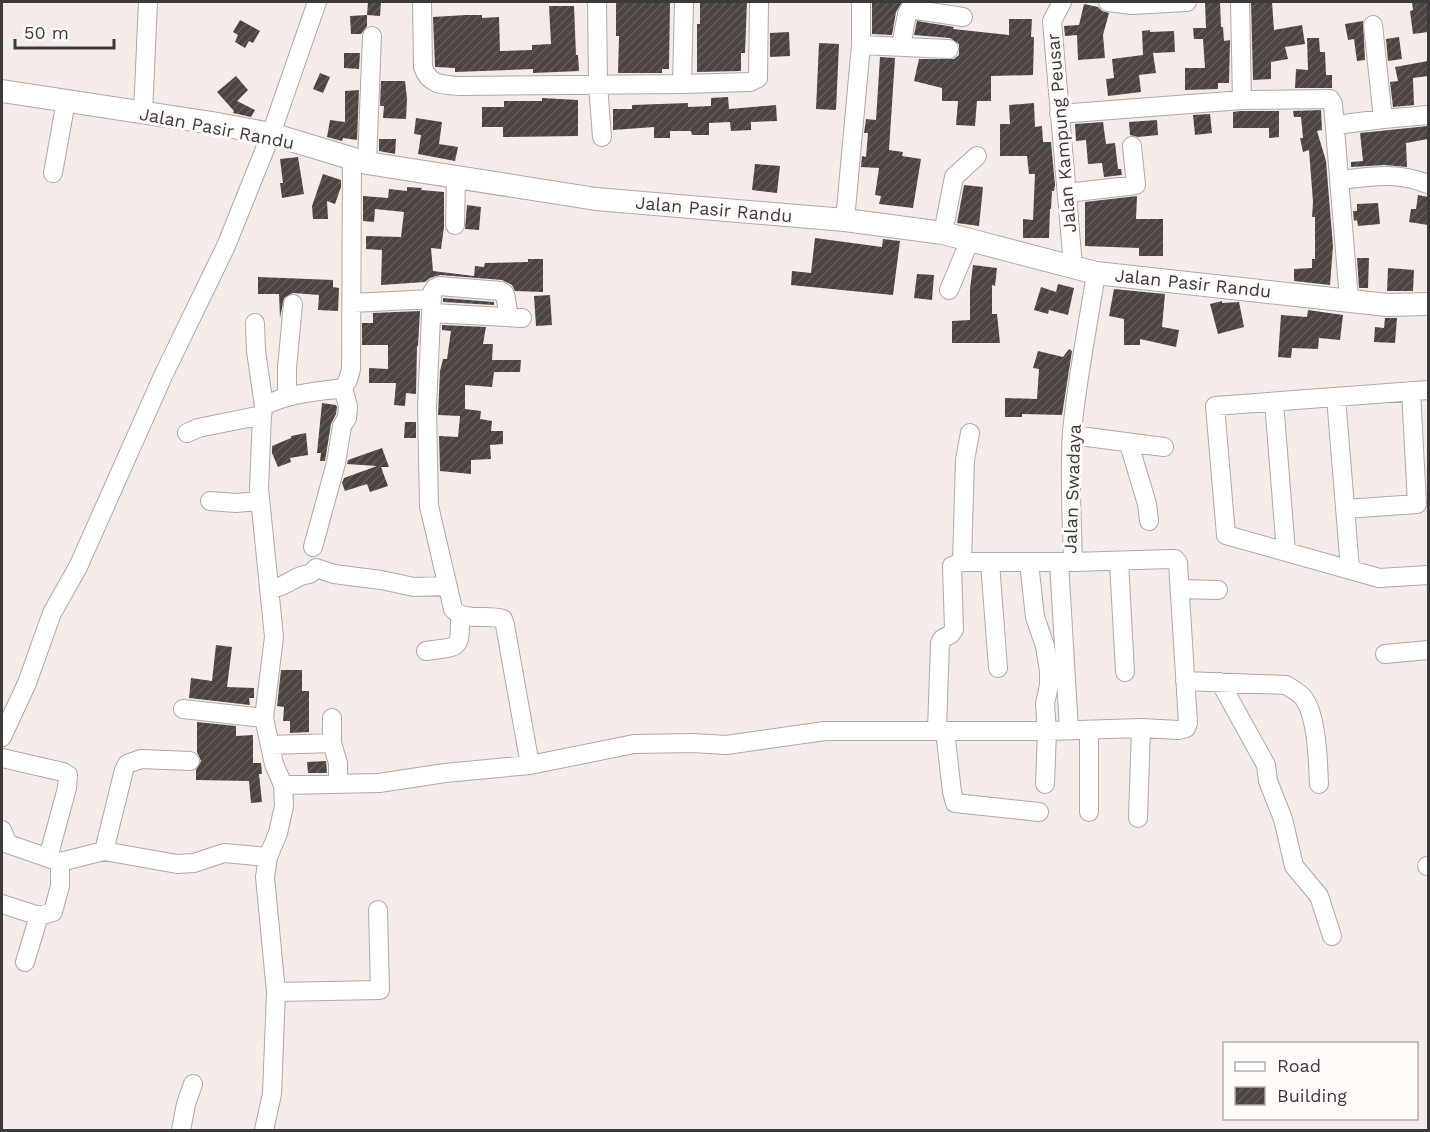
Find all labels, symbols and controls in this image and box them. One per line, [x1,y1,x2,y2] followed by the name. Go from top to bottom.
[15,12,114,50] scale bar
[24,22,69,43] text: 50 m
[1042,32,1080,234] street label: Jalan Kampung Peusar
[138,103,296,153] street label: Jalan Pasir Randu
[635,192,793,226] street label: Jalan Pasir Randu
[1114,264,1272,302] street label: Jalan Pasir Randu
[1059,424,1085,554] street label: Jalan Swadaya
[1223,1042,1418,1120] legend
[1277,1055,1321,1076] text: Road
[1277,1085,1347,1106] text: Building

